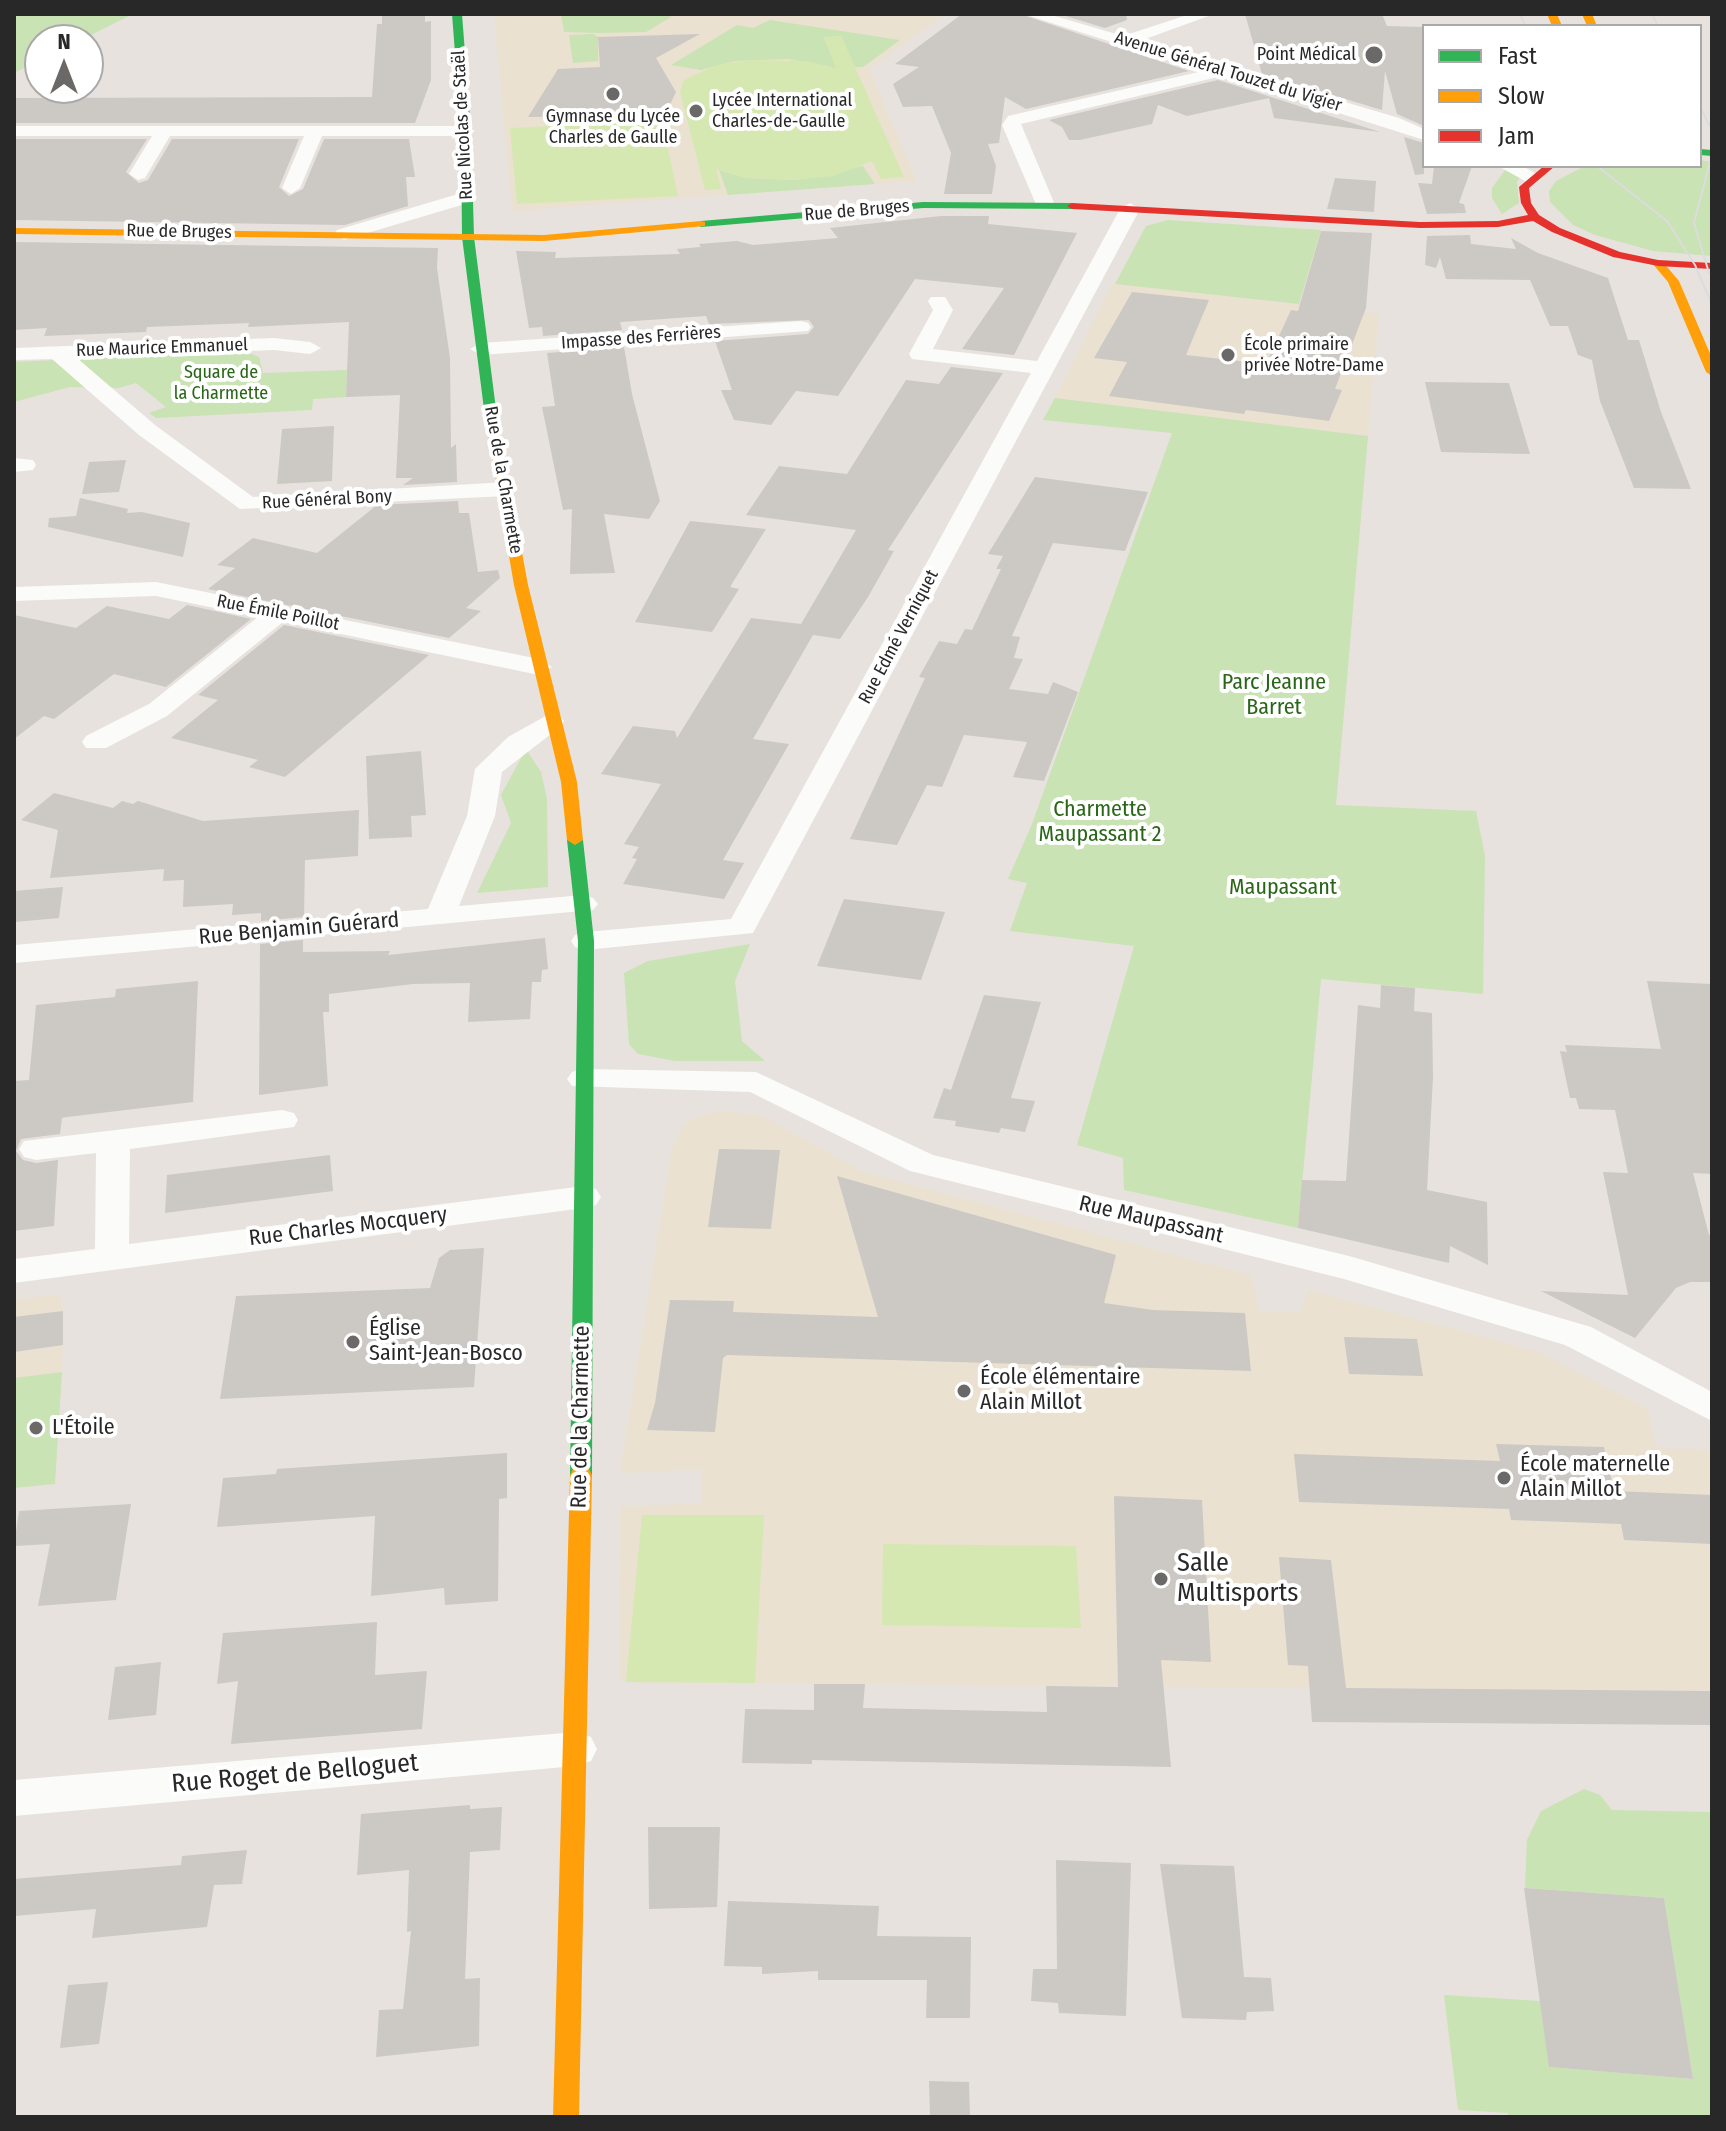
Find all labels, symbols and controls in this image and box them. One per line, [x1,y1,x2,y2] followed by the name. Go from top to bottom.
[24,24,104,104] north arrow
[1422,24,1702,168] legend
[1112,27,1344,117] street label: Avenue Général Touzet du Vigier
[57,28,71,55] text: N
[1498,42,1537,70] text: Fast
[1257,44,1356,66] place label: Point Médical
[1363,44,1385,66] marker: Point Médical
[448,50,478,200] street label: Rue Nicolas de Staël
[1498,82,1544,110] text: Slow
[604,85,622,103] marker: Gymnase du Lycée Charles de Gaulle
[712,90,852,132] place label: Lycée International Charles-de-Gaulle
[687,102,705,120] marker: Lycée International Charles-de-Gaulle
[546,106,680,148] place label: Gymnase du Lycée Charles de Gaulle
[1498,122,1535,150] text: Jam
[804,196,910,226] street label: Rue de Bruges
[126,220,232,244] street label: Rue de Bruges
[560,322,722,354] street label: Impasse des Ferrières
[76,334,248,362] street label: Rue Maurice Emmanuel
[1244,334,1384,376] place label: École primaire privée Notre-Dame
[1219,346,1237,364] marker: École primaire privée Notre-Dame
[174,362,268,404] park label: Square de la Charmette
[479,405,527,555] street label: Rue de la Charmette
[262,486,392,514] street label: Rue Général Bony
[855,566,943,708] street label: Rue Edmé Verniquet
[215,591,341,635] street label: Rue Émile Poillot
[1222,670,1326,722] park label: Parc Jeanne Barret
[1039,797,1161,848] park label: Charmette Maupassant 2
[1229,875,1337,901] park label: Maupassant
[198,907,400,951] street label: Rue Benjamin Guérard
[1076,1191,1226,1249] street label: Rue Maupassant
[247,1202,449,1252] street label: Rue Charles Mocquery
[369,1316,523,1368] place label: Église Saint-Jean-Bosco
[566,1325,596,1509] street label: Rue de la Charmette
[344,1333,362,1351] marker: Église Saint-Jean-Bosco
[980,1365,1140,1416] place label: École élémentaire Alain Millot
[955,1382,973,1400] marker: École élémentaire Alain Millot
[52,1415,115,1441] place label: L'Étoile
[27,1419,45,1437] marker: L'Étoile
[1520,1452,1670,1504] place label: École maternelle Alain Millot
[1495,1469,1513,1487] marker: École maternelle Alain Millot
[1177,1548,1298,1610] place label: Salle Multisports
[1152,1570,1170,1588] marker: Salle Multisports
[170,1748,420,1800] street label: Rue Roget de Belloguet

